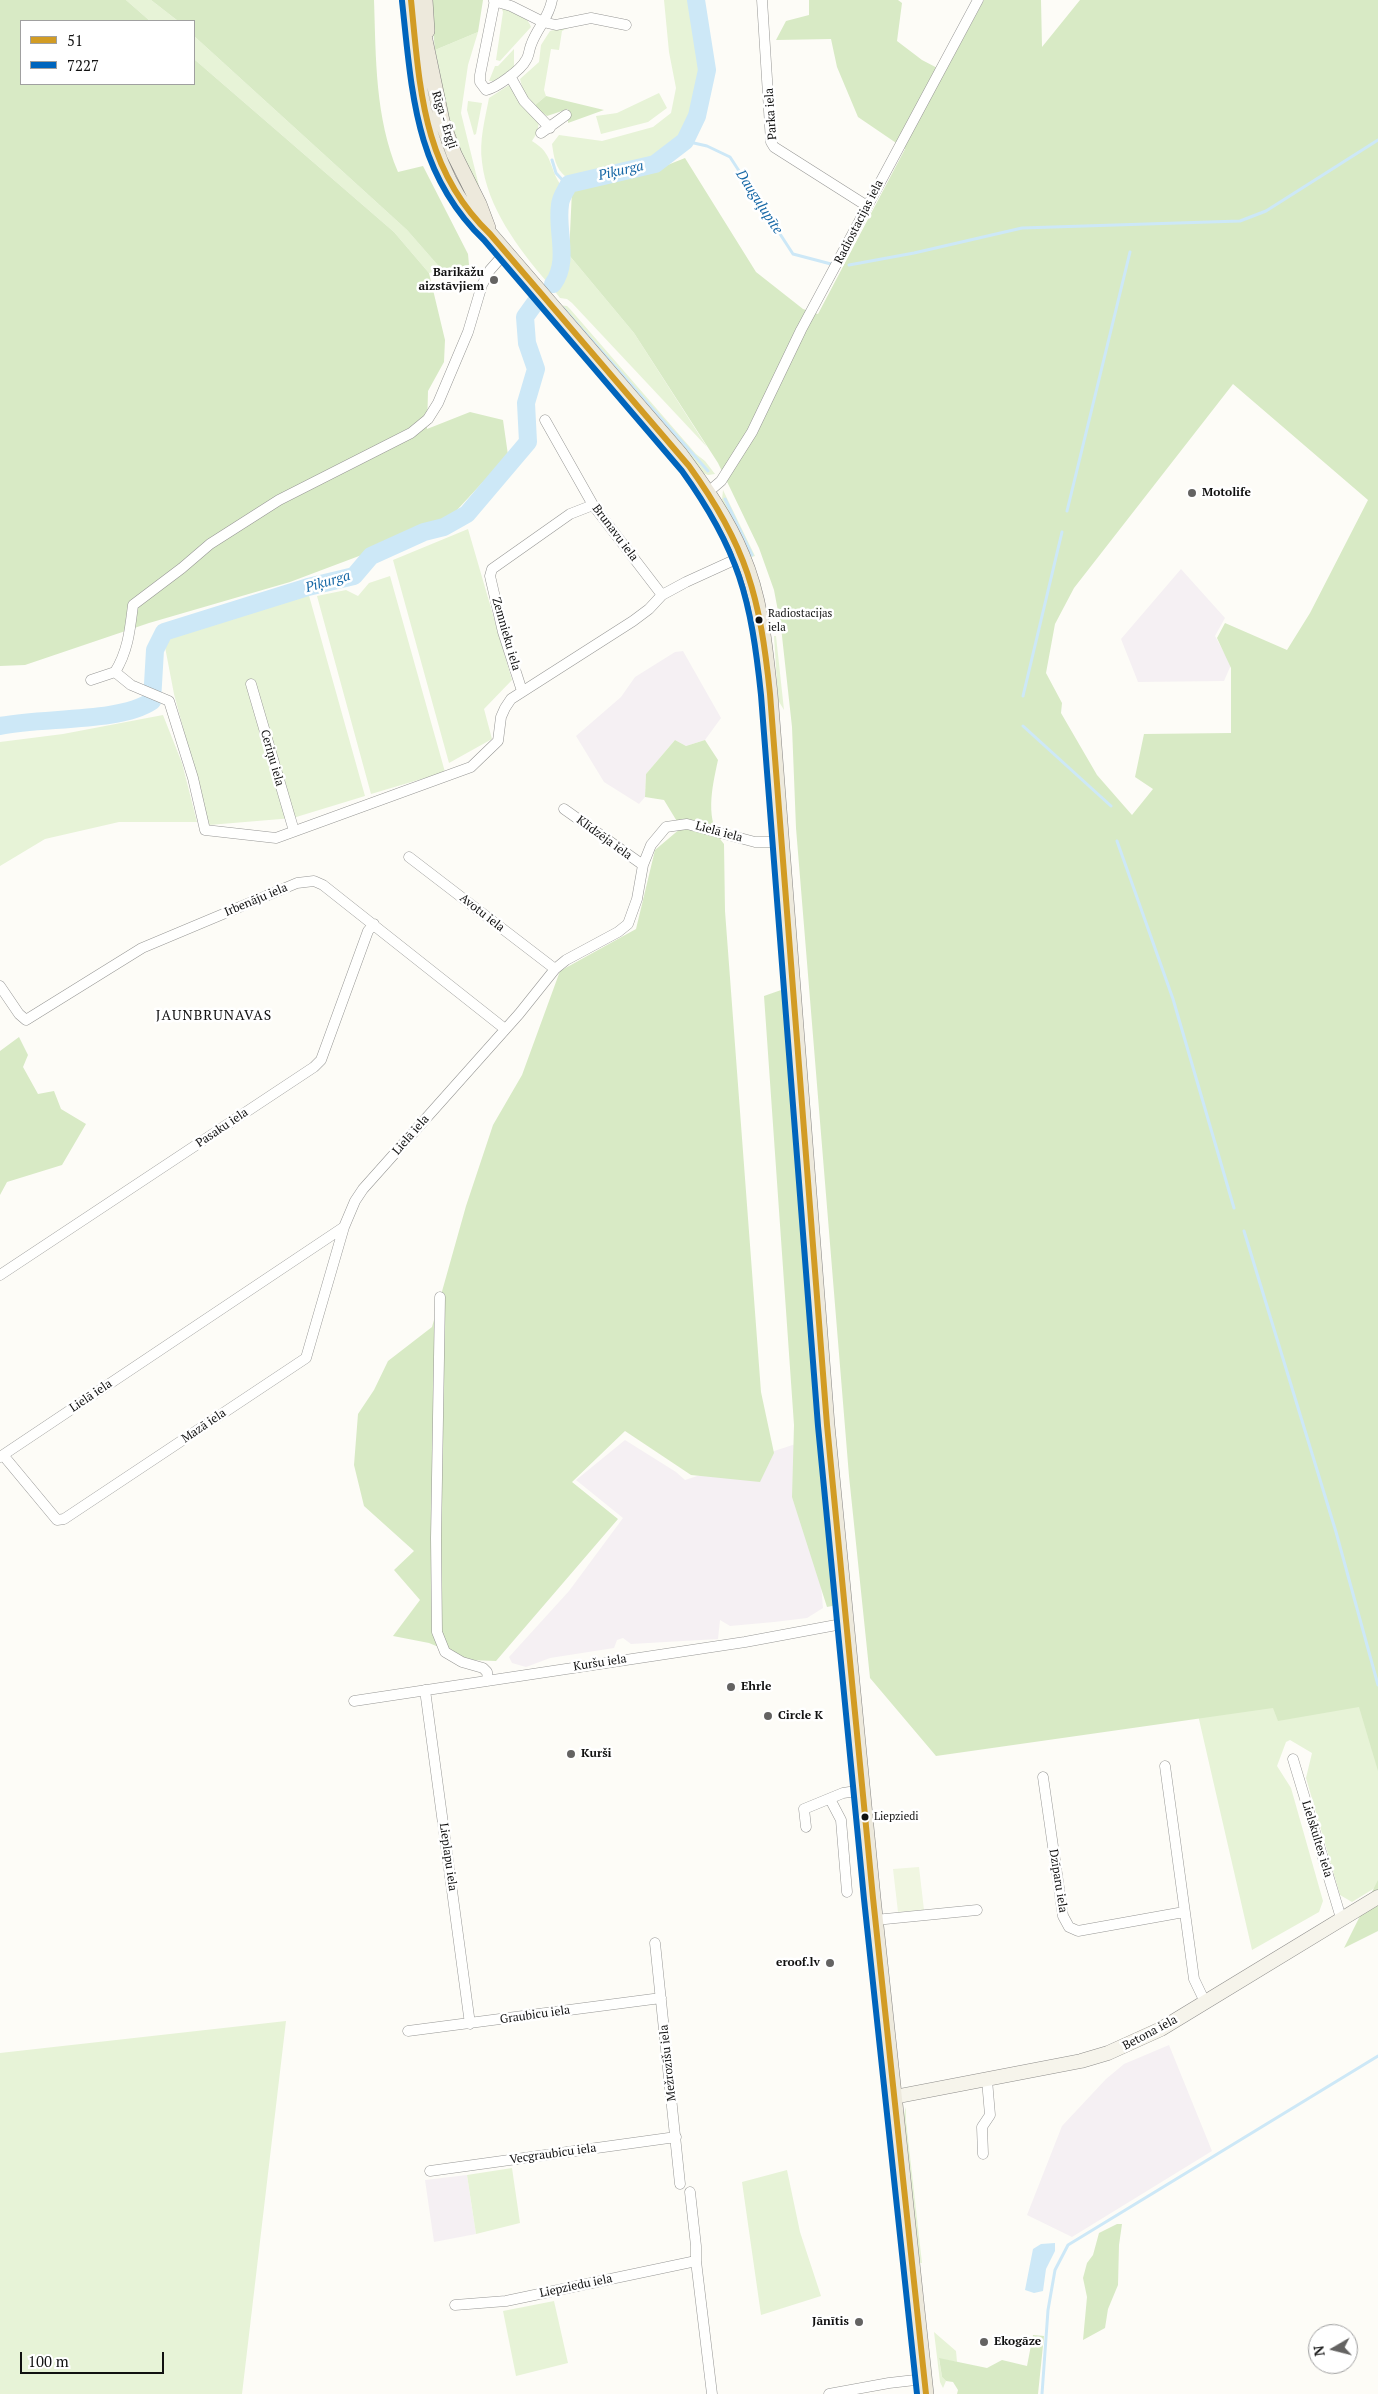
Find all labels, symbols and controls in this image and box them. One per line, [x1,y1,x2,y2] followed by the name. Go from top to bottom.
[20,20,195,85] legend
[67,30,83,50] text: 51
[67,55,99,75] text: 7227
[762,87,780,141] street label: Parka iela
[428,89,460,151] street label: Rīga - Ērgļi
[597,158,645,184] water label: Piķurga
[732,167,786,237] water label: Dauguļupīte
[832,178,886,266] street label: Radiostacijas iela
[418,266,484,294] place label: Barikāžu aizstāvjiem
[488,274,500,286] marker: Barikāžu aizstāvjiem
[1202,486,1251,500] place label: Motolife
[1186,487,1198,499] marker: Motolife
[589,502,641,564] street label: Brunavu iela
[304,568,352,596] water label: Piķurga
[489,596,523,672] street label: Zemnieku iela
[768,607,832,633] place label: Radiostacijas iela
[754,615,764,625] marker: Radiostacijas iela
[257,728,287,788] street label: Ceriņu iela
[573,813,635,863] street label: Klīdzēja iela
[694,819,744,845] street label: Lielā iela
[222,880,290,920] street label: Irbenāju iela
[457,891,507,935] street label: Avotu iela
[154,1008,274,1024] district label: JAUNBRUNAVAS
[193,1105,251,1151] street label: Pasaku iela
[390,1112,432,1158] street label: Lielā iela
[67,1377,115,1415] street label: Lielā iela
[179,1406,229,1446] street label: Mazā iela
[572,1652,628,1674] street label: Kuršu iela
[741,1680,772,1694] place label: Ehrle
[725,1681,737,1693] marker: Ehrle
[778,1709,823,1723] place label: Circle K
[762,1710,774,1722] marker: Circle K
[581,1747,612,1761] place label: Kurši
[565,1748,577,1760] marker: Kurši
[1298,1799,1336,1879] street label: Lielskultes iela
[874,1810,919,1824] place label: Liepziedi
[860,1812,870,1822] marker: Liepziedi
[436,1822,460,1892] street label: Lieplapu iela
[1046,1848,1070,1914] street label: Dzīparu iela
[776,1956,820,1970] place label: eroof.lv
[824,1957,836,1969] marker: eroof.lv
[499,2003,571,2027] street label: Graubicu iela
[1120,2013,1180,2053] street label: Betona iela
[657,2024,679,2102] street label: Mežrozīšu iela
[509,2141,597,2167] street label: Vecgraubicu iela
[538,2271,614,2301] street label: Liepziedu iela
[812,2315,849,2329] place label: Jānītis
[853,2316,865,2328] marker: Jānītis
[1308,2324,1358,2374] north arrow
[994,2335,1041,2349] place label: Ekogāze
[978,2336,990,2348] marker: Ekogāze
[22,2342,166,2374] scale bar
[1308,2344,1329,2358] text: N
[28,2351,69,2371] text: 100 m

